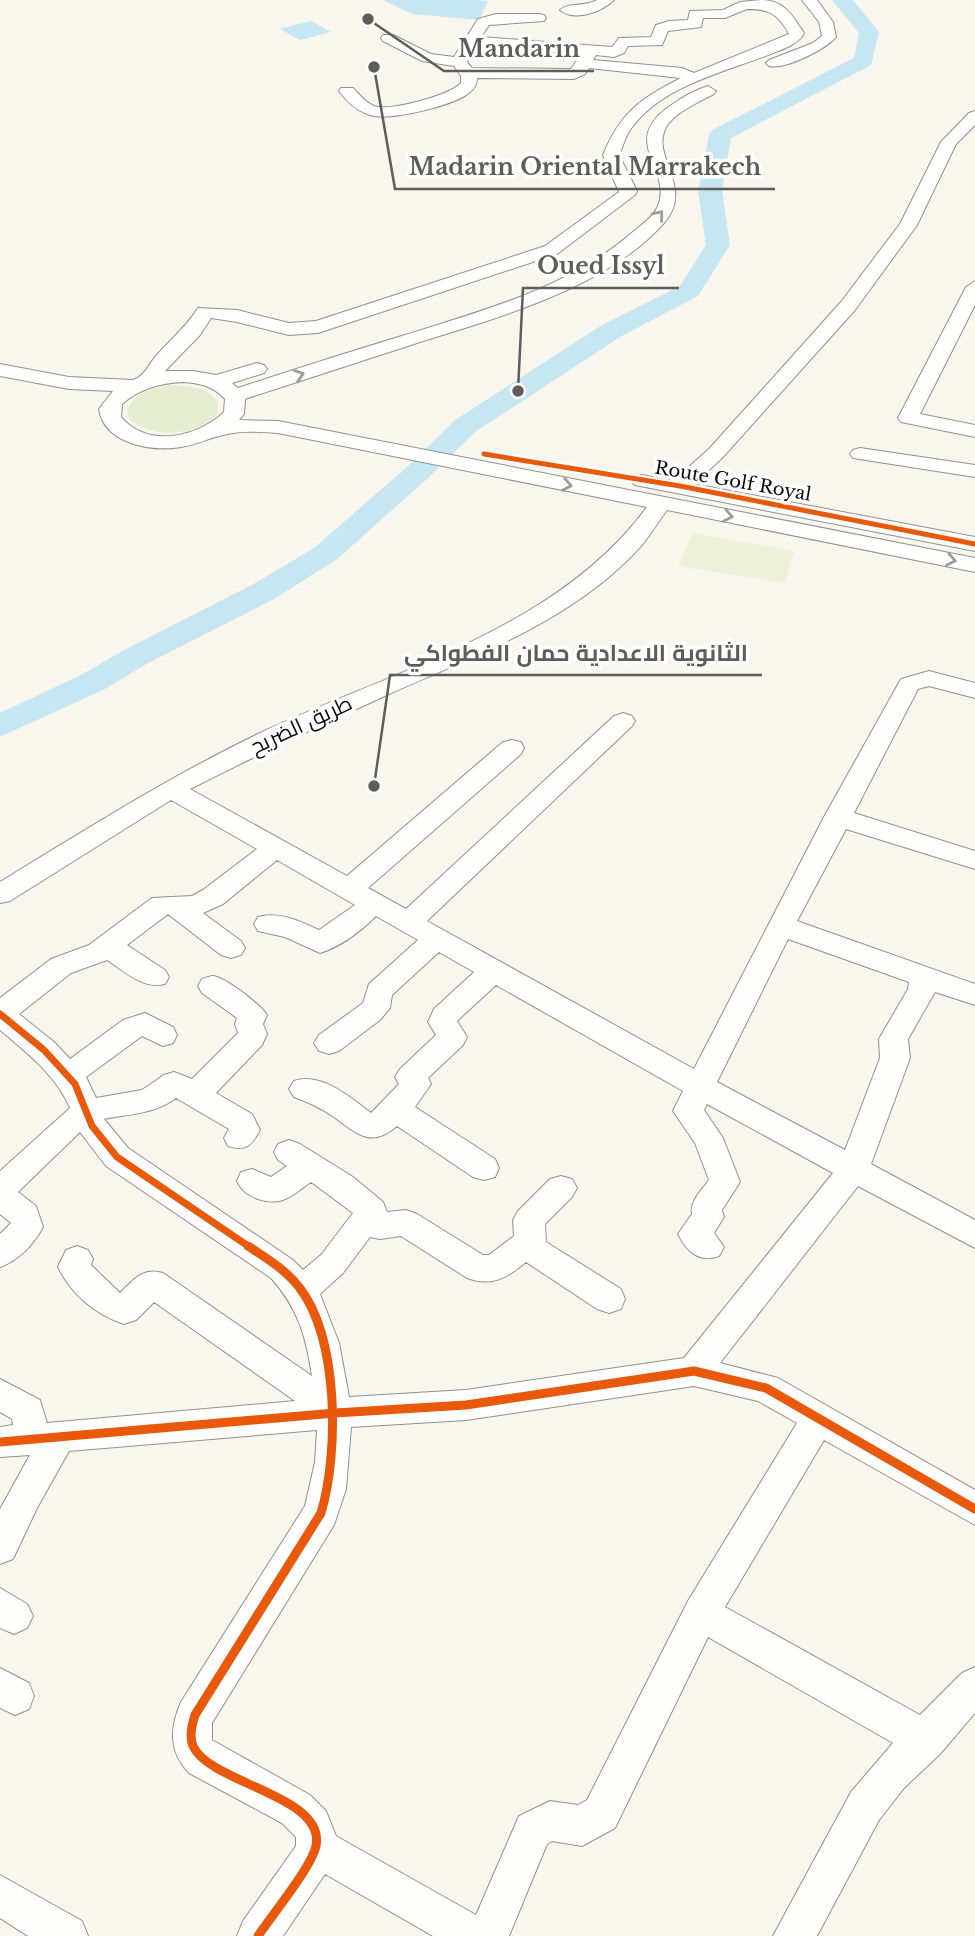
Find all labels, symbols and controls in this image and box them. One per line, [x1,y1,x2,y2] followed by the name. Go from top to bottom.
[444,27,594,71] callout: Mandarin
[458,35,580,63] text: Mandarin
[395,145,775,189] callout: Madarin Oriental Marrakech
[409,153,762,181] text: Madarin Oriental Marrakech
[650,211,663,223] one-way arrow
[523,244,679,288] callout: Oued Issyl
[537,252,665,280] text: Oued Issyl
[292,369,304,383] one-way arrow
[653,456,813,506] street label: Route Golf Royal
[561,477,573,492] one-way arrow
[722,508,734,523] one-way arrow
[945,552,957,567] one-way arrow
[390,631,762,675] callout: الثانوية الاعدادية حمان الفطواكي
[404,639,748,672] text: الثانوية الاعدادية حمان الفطواكي
[246,690,357,761] street label: طريق الضريح

